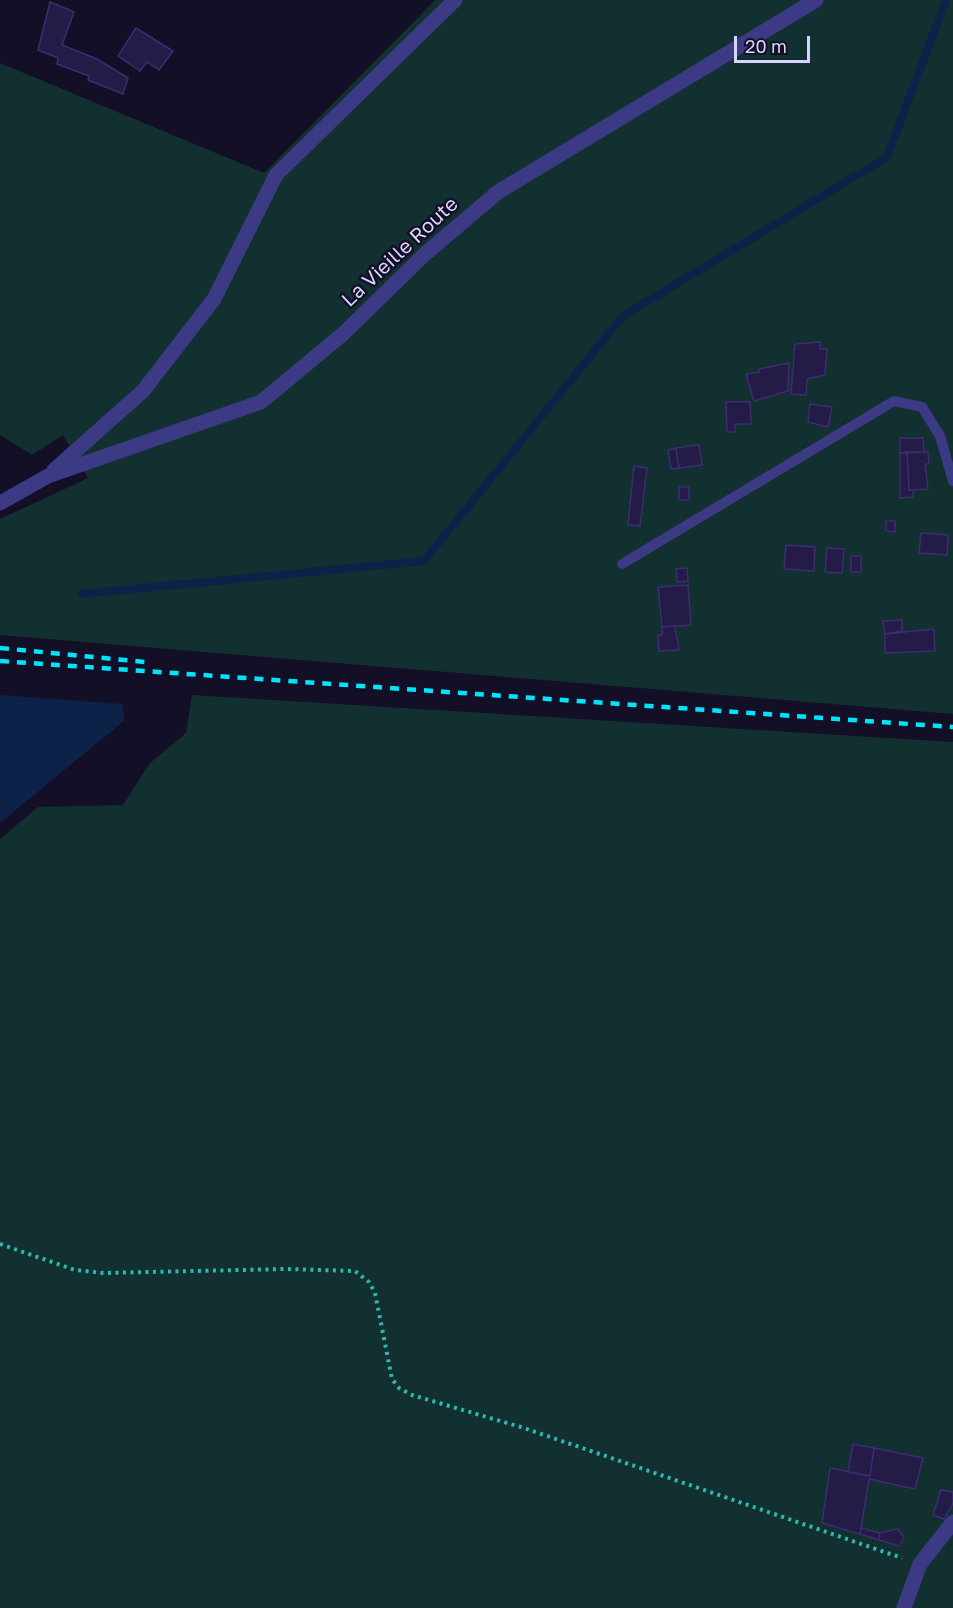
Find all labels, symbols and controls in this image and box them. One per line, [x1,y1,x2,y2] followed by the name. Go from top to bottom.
[737,24,814,62] scale bar
[745,35,787,57] text: 20 m
[337,192,463,312] street label: La Vieille Route

